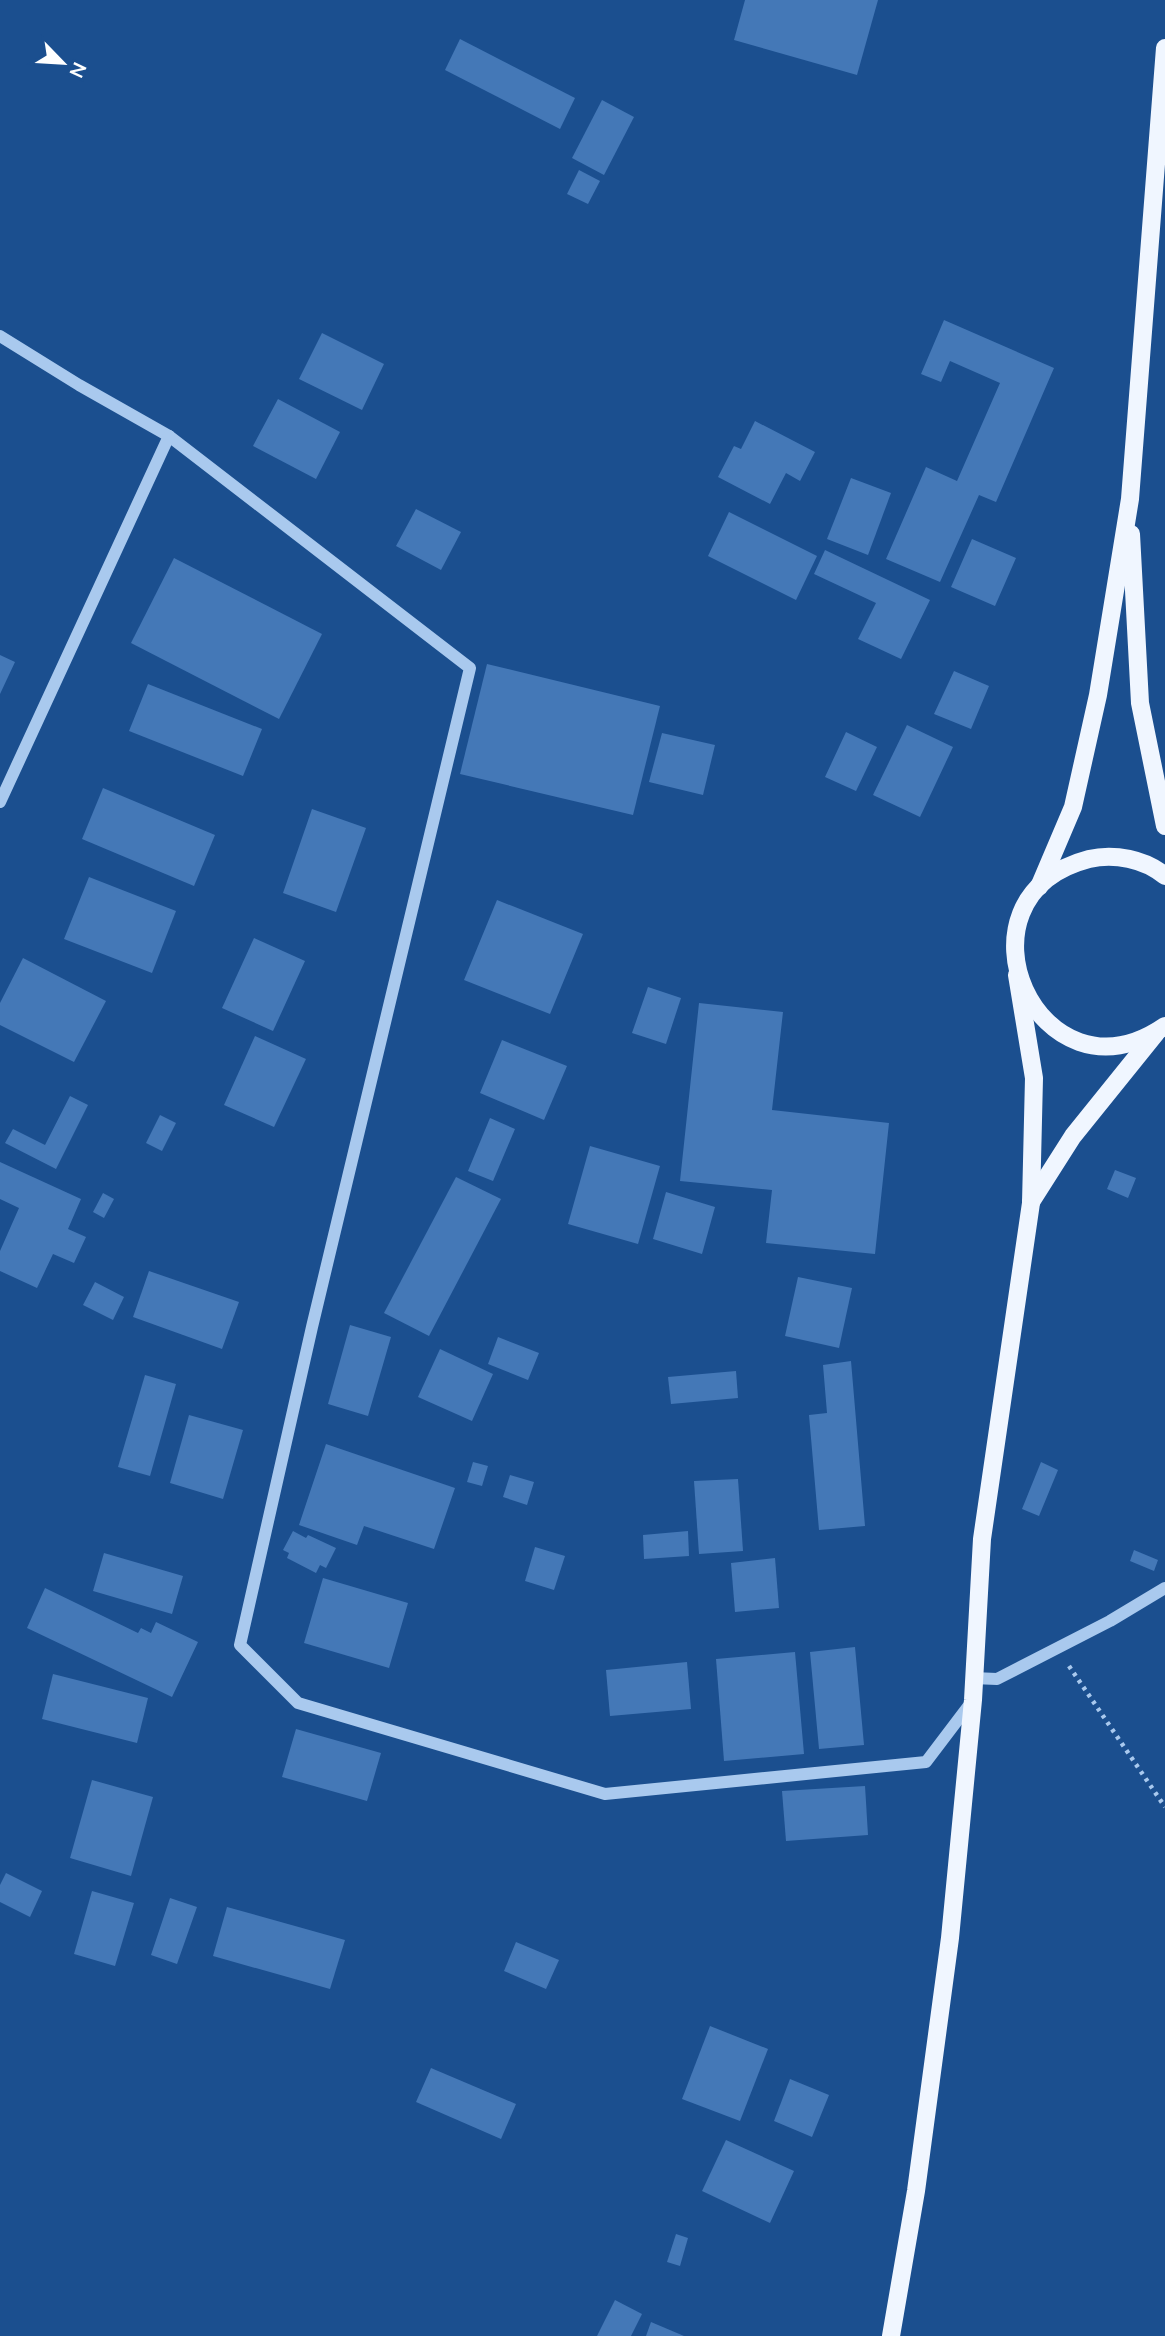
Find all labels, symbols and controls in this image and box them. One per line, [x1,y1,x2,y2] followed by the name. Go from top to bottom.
[28,28,98,98] north arrow
[64,59,92,82] text: N

